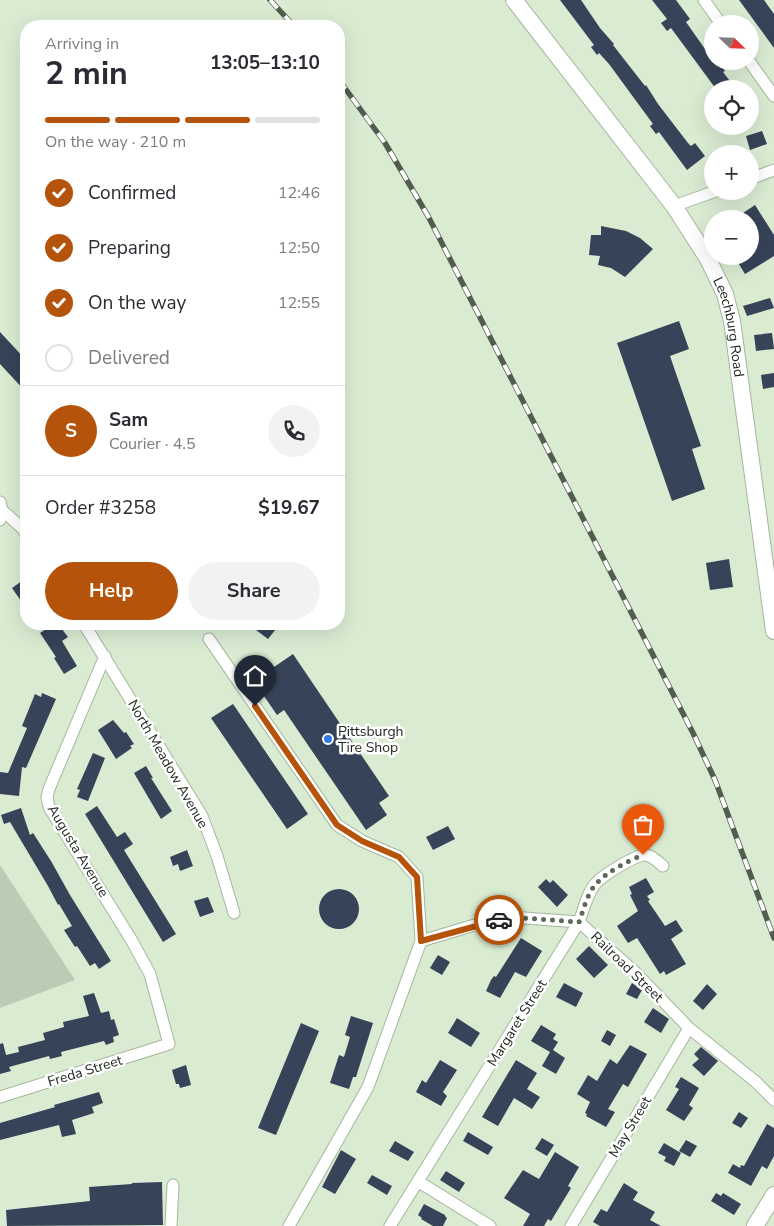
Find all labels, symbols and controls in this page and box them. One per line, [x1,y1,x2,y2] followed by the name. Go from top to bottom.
[704,15,759,70] north arrow
[704,15,759,265] map controls
[45,33,119,55] text: Arriving in
[210,50,320,76] text: 13:05–13:10
[45,52,128,95] text: 2 min
[704,80,759,135] button: locate
[45,131,186,153] text: On the way · 210 m
[704,145,759,200] button: +
[45,179,73,207] icon: check
[88,180,176,206] text: Confirmed
[278,182,320,204] text: 12:46
[704,210,759,265] button: −
[45,234,73,262] icon: check
[88,235,171,261] text: Preparing
[278,237,320,259] text: 12:50
[709,274,749,378] street label: Leechburg Road
[45,289,73,317] icon: check
[88,290,186,316] text: On the way
[278,292,320,314] text: 12:55
[88,345,170,371] text: Delivered
[268,405,320,457] button: phone
[109,407,148,433] text: Sam
[65,418,77,444] text: S
[109,433,195,455] text: Courier · 4.5
[45,495,156,521] text: Order #3258
[258,495,320,521] text: $19.67
[45,562,178,620] button: Help
[188,562,320,620] button: Share
[234,655,276,706] pin
[241,662,269,690] icon: home
[123,696,213,832] street label: North Meadow Avenue
[338,722,404,757] place label: Pittsburgh Tire Shop
[322,733,334,745] marker: Pittsburgh Tire Shop
[43,801,113,901] street label: Augusta Avenue
[622,804,664,855] pin
[629,811,657,839] icon: bag
[474,895,524,945] courier
[485,906,513,934] icon: car
[587,927,668,1007] street label: Railroad Street
[483,976,551,1070] street label: Margaret Street
[45,1051,125,1091] street label: Freda Street
[604,1093,656,1161] street label: May Street

